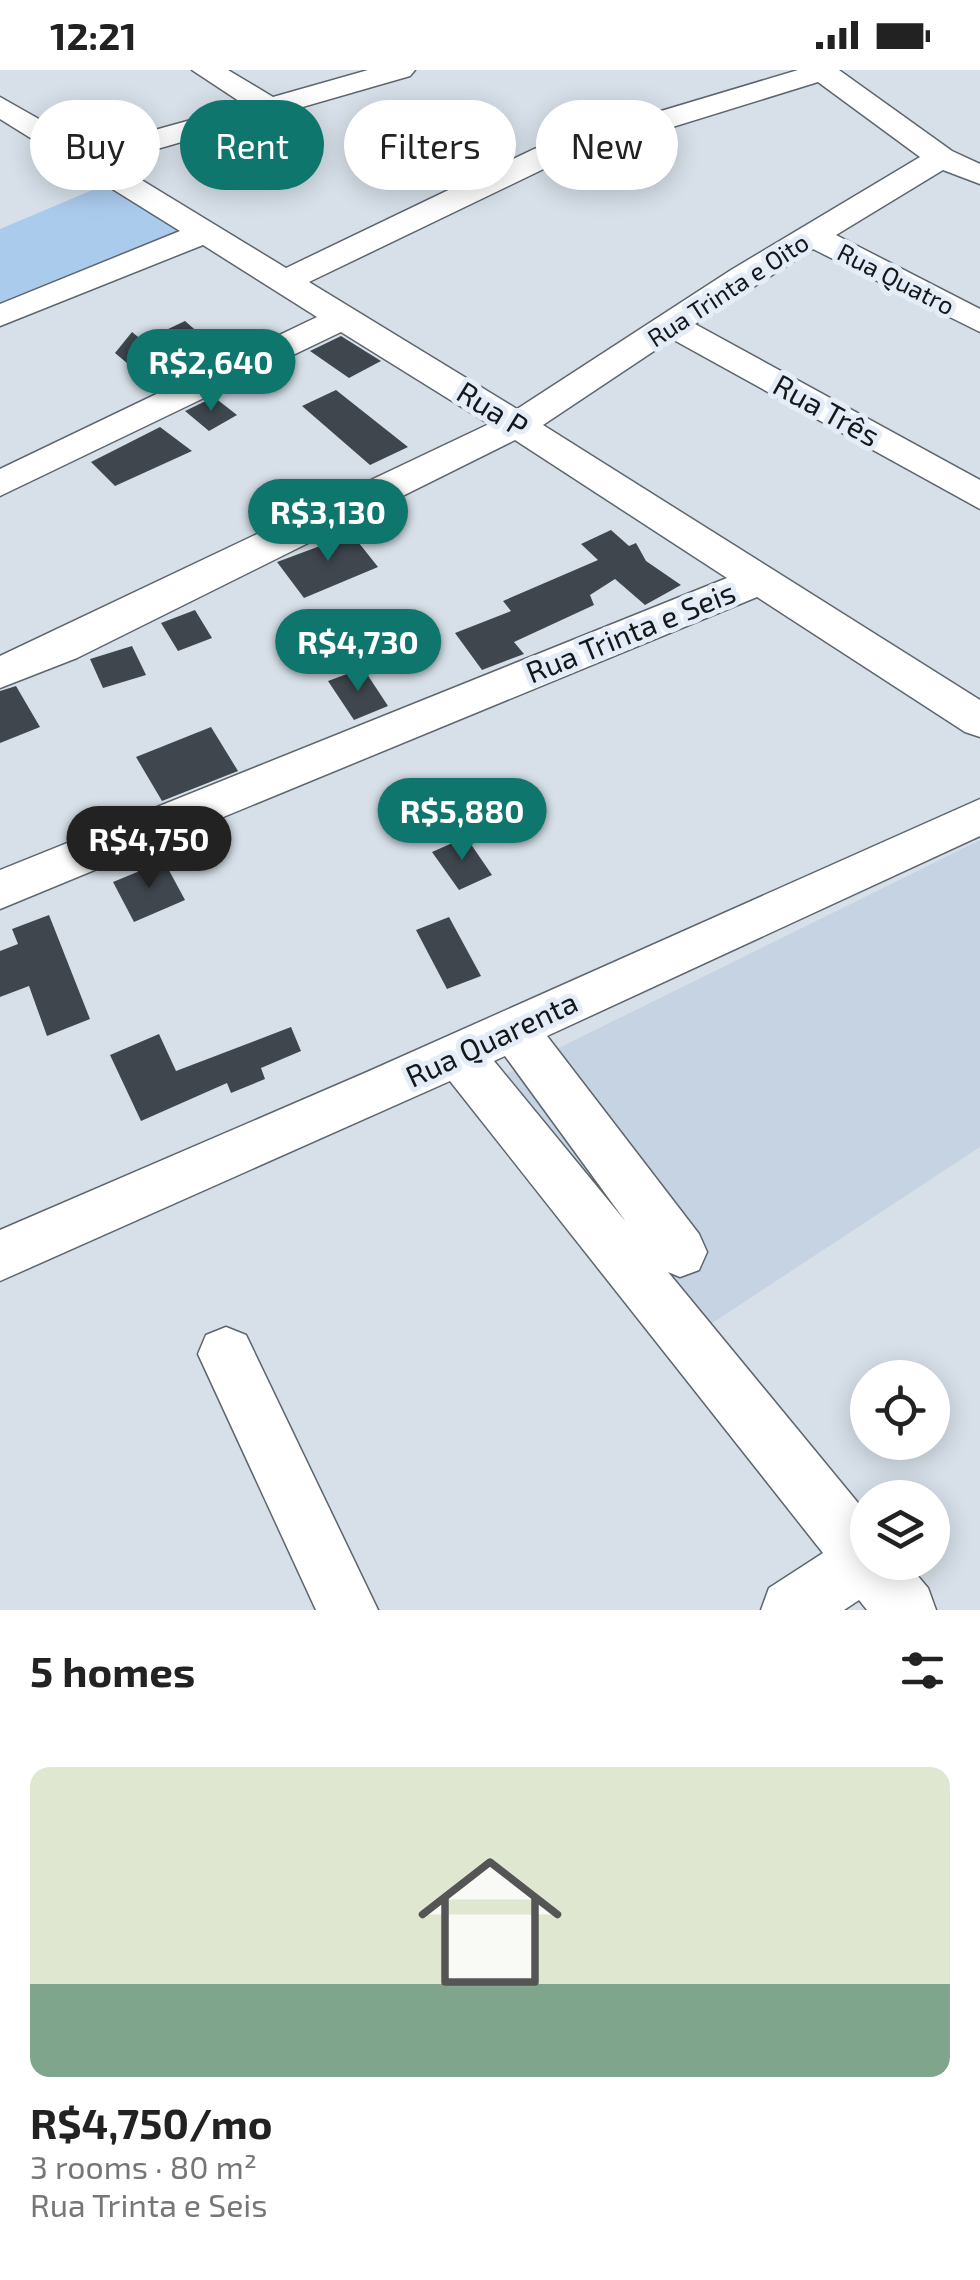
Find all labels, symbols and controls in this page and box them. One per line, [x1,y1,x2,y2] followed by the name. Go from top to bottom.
[50,12,137,58] text: 12:21
[30,100,160,190] chip: Buy
[180,100,324,190] chip: Rent
[344,100,516,190] chip: Filters
[536,100,678,190] chip: New
[641,226,814,352] street label: Rua Trinta e Oito
[833,236,960,320] street label: Rua Quatro
[119,329,303,414] pin: R$2,640
[148,342,274,380] text: R$2,640
[768,365,886,453] street label: Rua Três
[451,373,535,444] street label: Rua P
[236,479,420,564] pin: R$3,130
[270,492,386,530] text: R$3,130
[520,573,740,690] street label: Rua Trinta e Seis
[266,609,450,694] pin: R$4,730
[297,622,419,660] text: R$4,730
[370,778,554,863] pin: R$5,880
[400,791,524,829] text: R$5,880
[57,806,241,891] pin: R$4,750
[88,819,210,857] text: R$4,750
[399,983,583,1094] street label: Rua Quarenta
[850,1360,950,1580] map controls
[850,1360,950,1460] button: locate
[850,1480,950,1580] button: layers
[895,1643,950,1698] icon: filters
[30,1645,195,1695] text: 5 homes
[400,1832,580,2012] icon: home
[30,2097,273,2147] text: R$4,750/mo
[30,2147,257,2185] text: 3 rooms · 80 m²
[30,2185,268,2223] text: Rua Trinta e Seis

